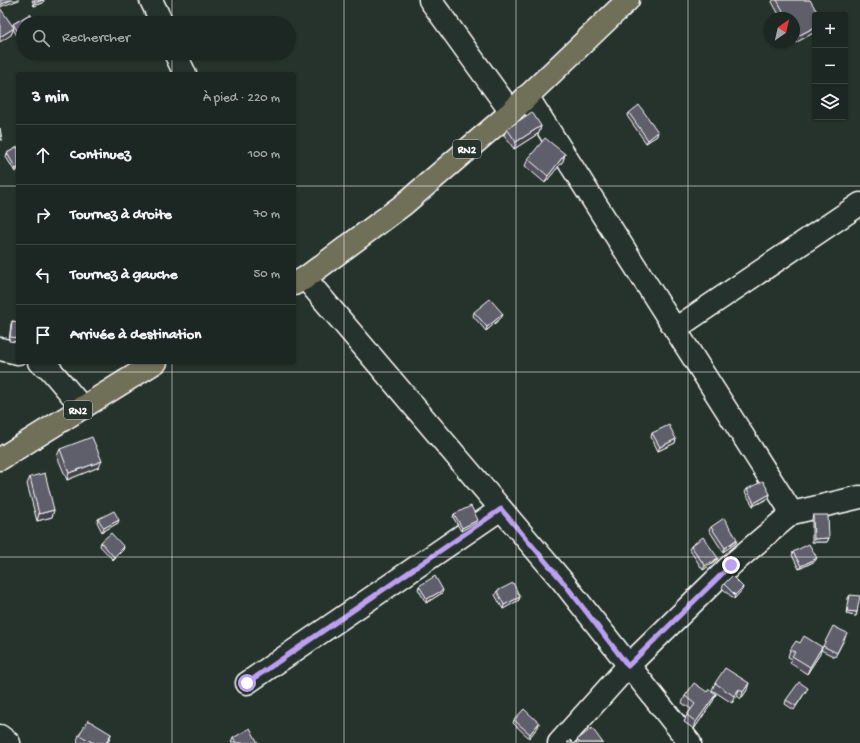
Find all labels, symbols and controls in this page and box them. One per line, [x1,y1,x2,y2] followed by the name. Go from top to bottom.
[764,12,800,48] north arrow
[812,12,848,120] map controls
[812,12,848,48] button: +
[16,16,296,60] search box
[30,27,52,49] icon: search
[62,29,130,47] text: Rechercher
[812,48,848,84] button: −
[812,84,848,120] button: layers
[32,88,69,108] text: 3 min
[203,91,280,106] text: À pied · 220 m
[453,140,481,158] road number: RN2
[32,144,54,166] icon: ahead
[70,146,131,164] text: Continuez
[248,147,280,162] text: 100 m
[32,204,54,226] icon: right
[70,206,172,224] text: Tournez à droite
[254,207,280,222] text: 70 m
[32,264,54,286] icon: left
[70,266,178,284] text: Tournez à gauche
[253,267,280,282] text: 50 m
[32,324,54,346] icon: arrive
[70,326,201,344] text: Arrivée à destination
[64,401,92,419] road number: RN2
[722,556,740,574] route end
[238,674,256,692] route start

